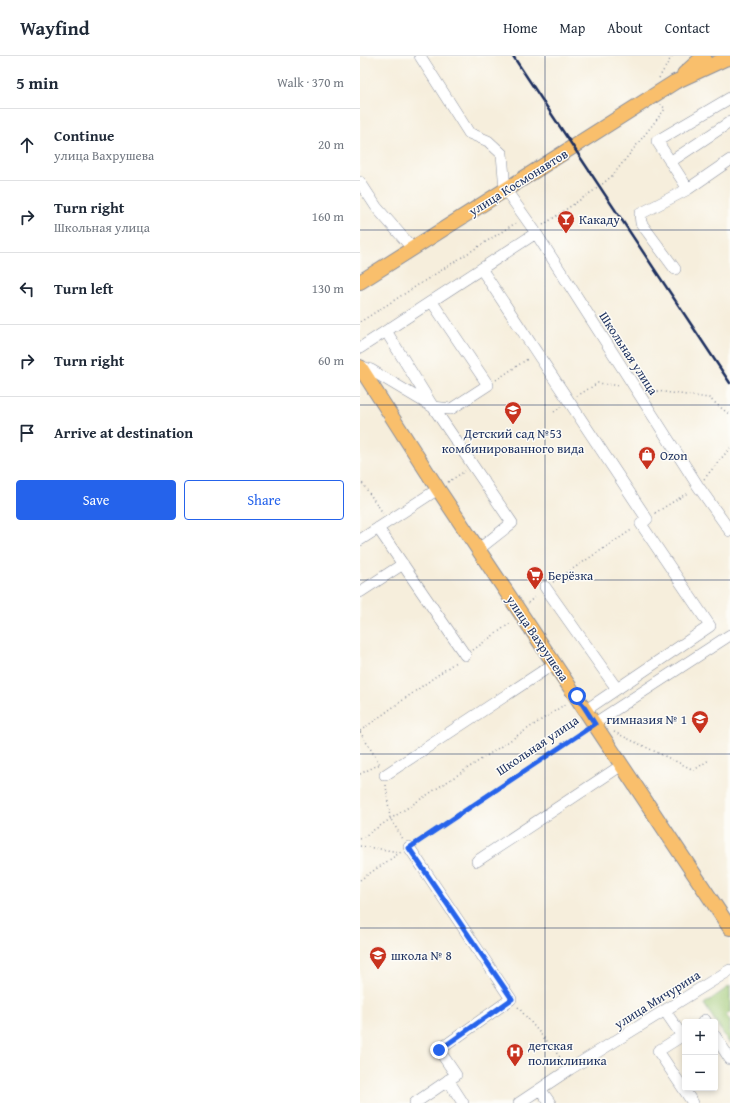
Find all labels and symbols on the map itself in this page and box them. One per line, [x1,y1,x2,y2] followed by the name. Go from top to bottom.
[464,144,571,221] street label: улица Космонавтов
[556,209,576,234] bar icon: Какаду
[579,210,620,229] place label: Какаду
[595,308,663,399] street label: Школьная улица
[503,400,523,425] school or university icon: Детский сад №53 комбинированного вида
[442,424,585,458] place label: Детский сад №53 комбинированного вида
[637,445,657,470] shop icon: Ozon
[660,446,688,465] place label: Ozon
[525,565,545,590] supermarket icon: Берёзка
[548,566,594,585] place label: Берёзка
[501,591,574,686] street label: улица Вахрушева
[568,687,586,705] route start
[690,709,710,734] school or university icon: гимназия № 1
[492,710,583,780] street label: Школьная улица
[607,710,687,729] place label: гимназия № 1
[368,945,388,970] school or university icon: школа № 8
[391,946,452,965] place label: школа № 8
[610,965,705,1034] street label: улица Мичурина
[528,1036,608,1070] place label: детская поликлиника
[430,1041,448,1059] route end
[505,1042,525,1067] hospital icon: детская поликлиника

